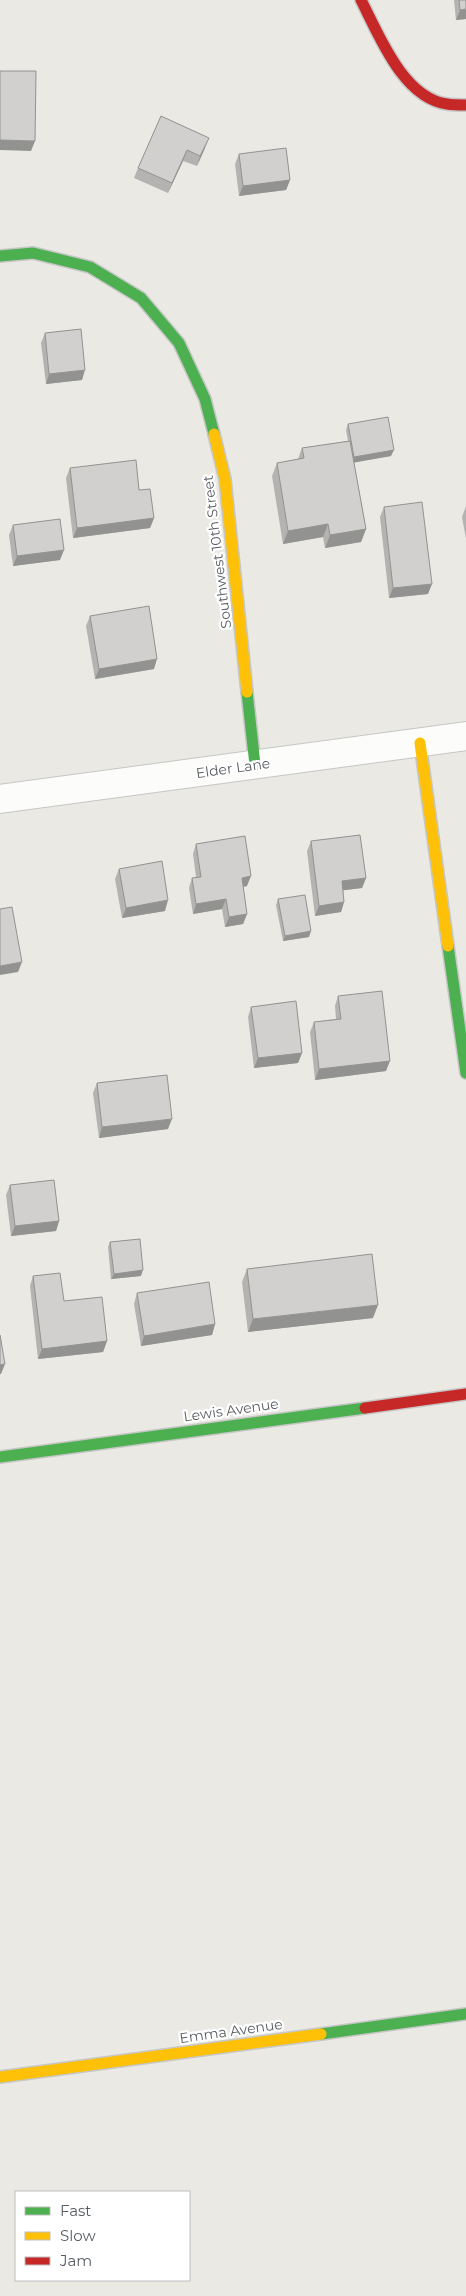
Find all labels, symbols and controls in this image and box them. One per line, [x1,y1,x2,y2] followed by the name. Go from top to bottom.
[199,474,235,630] street label: Southwest 10th Street
[195,754,271,782] street label: Elder Lane
[182,1394,280,1426] street label: Lewis Avenue
[178,2015,284,2047] street label: Emma Avenue
[15,2191,190,2281] legend
[60,2201,91,2220] text: Fast
[60,2226,96,2245] text: Slow
[59,2251,92,2270] text: Jam

